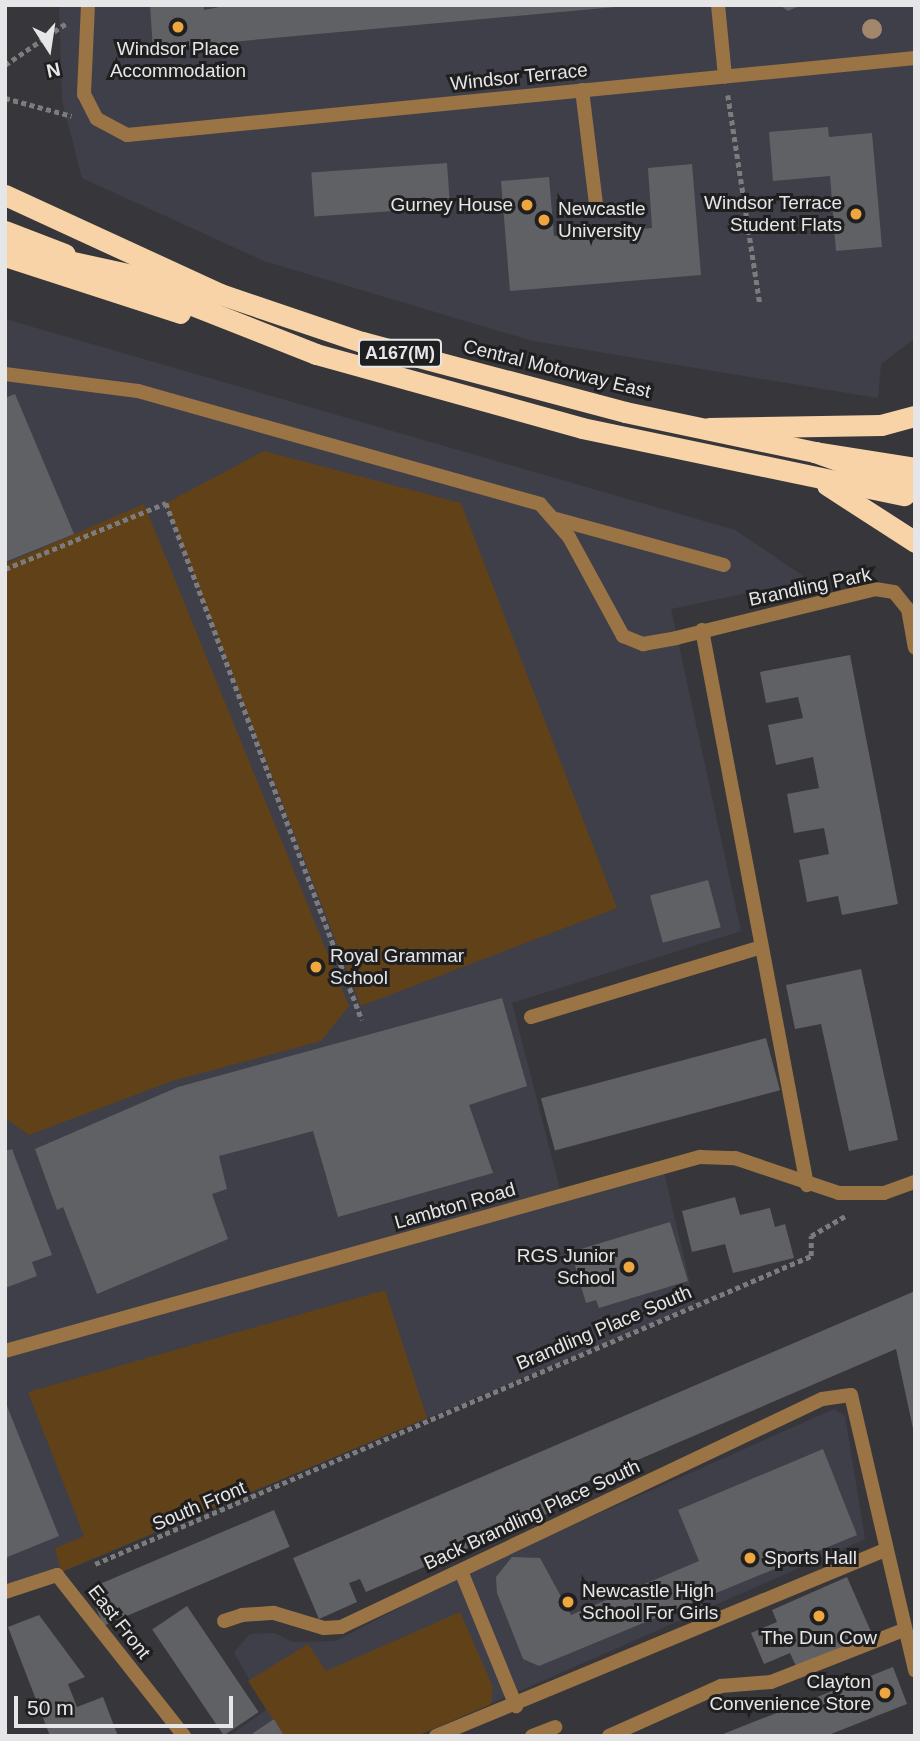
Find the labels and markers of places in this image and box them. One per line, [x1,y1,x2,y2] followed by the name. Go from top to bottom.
[170,19,186,35] marker: Windsor Place Accommodation
[110,38,246,82] place label: Windsor Place Accommodation
[704,192,842,236] place label: Windsor Terrace Student Flats
[390,194,513,216] place label: Gurney House
[519,197,535,213] marker: Gurney House
[558,198,646,242] place label: Newcastle University
[848,206,864,222] marker: Windsor Terrace Student Flats
[536,212,552,228] marker: Newcastle University
[330,945,464,989] place label: Royal Grammar School
[308,959,324,975] marker: Royal Grammar School
[517,1245,615,1289] place label: RGS Junior School
[621,1259,637,1275] marker: RGS Junior School
[764,1547,857,1569] place label: Sports Hall
[742,1550,758,1566] marker: Sports Hall
[582,1580,718,1624] place label: Newcastle High School For Girls
[560,1594,576,1610] marker: Newcastle High School For Girls
[811,1608,827,1624] marker: The Dun Cow
[761,1627,877,1649] place label: The Dun Cow
[709,1671,871,1715] place label: Clayton Convenience Store
[877,1685,893,1701] marker: Clayton Convenience Store

